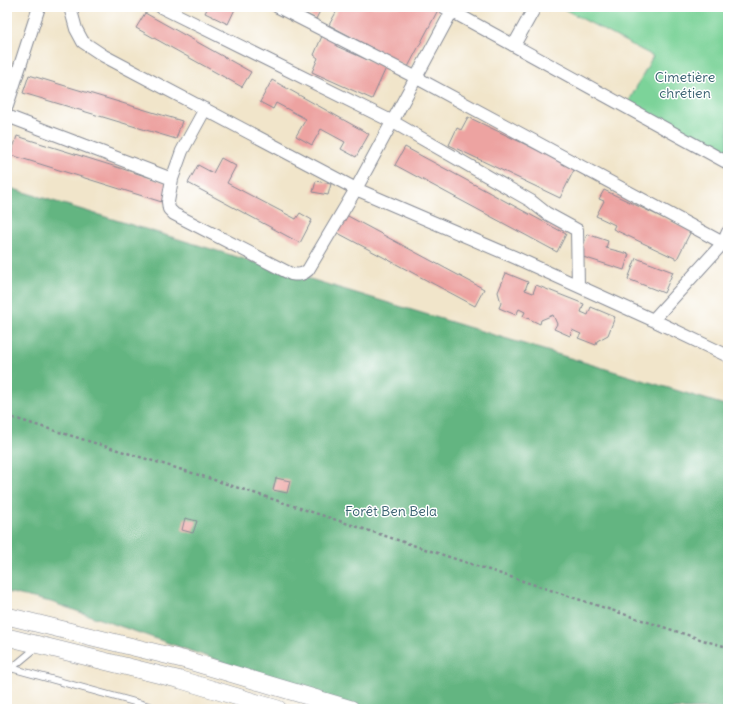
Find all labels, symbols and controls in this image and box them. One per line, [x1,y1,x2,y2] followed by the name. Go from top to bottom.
[655,68,715,102] park label: Cimetière chrétien
[345,502,437,520] park label: Forêt Ben Bela

